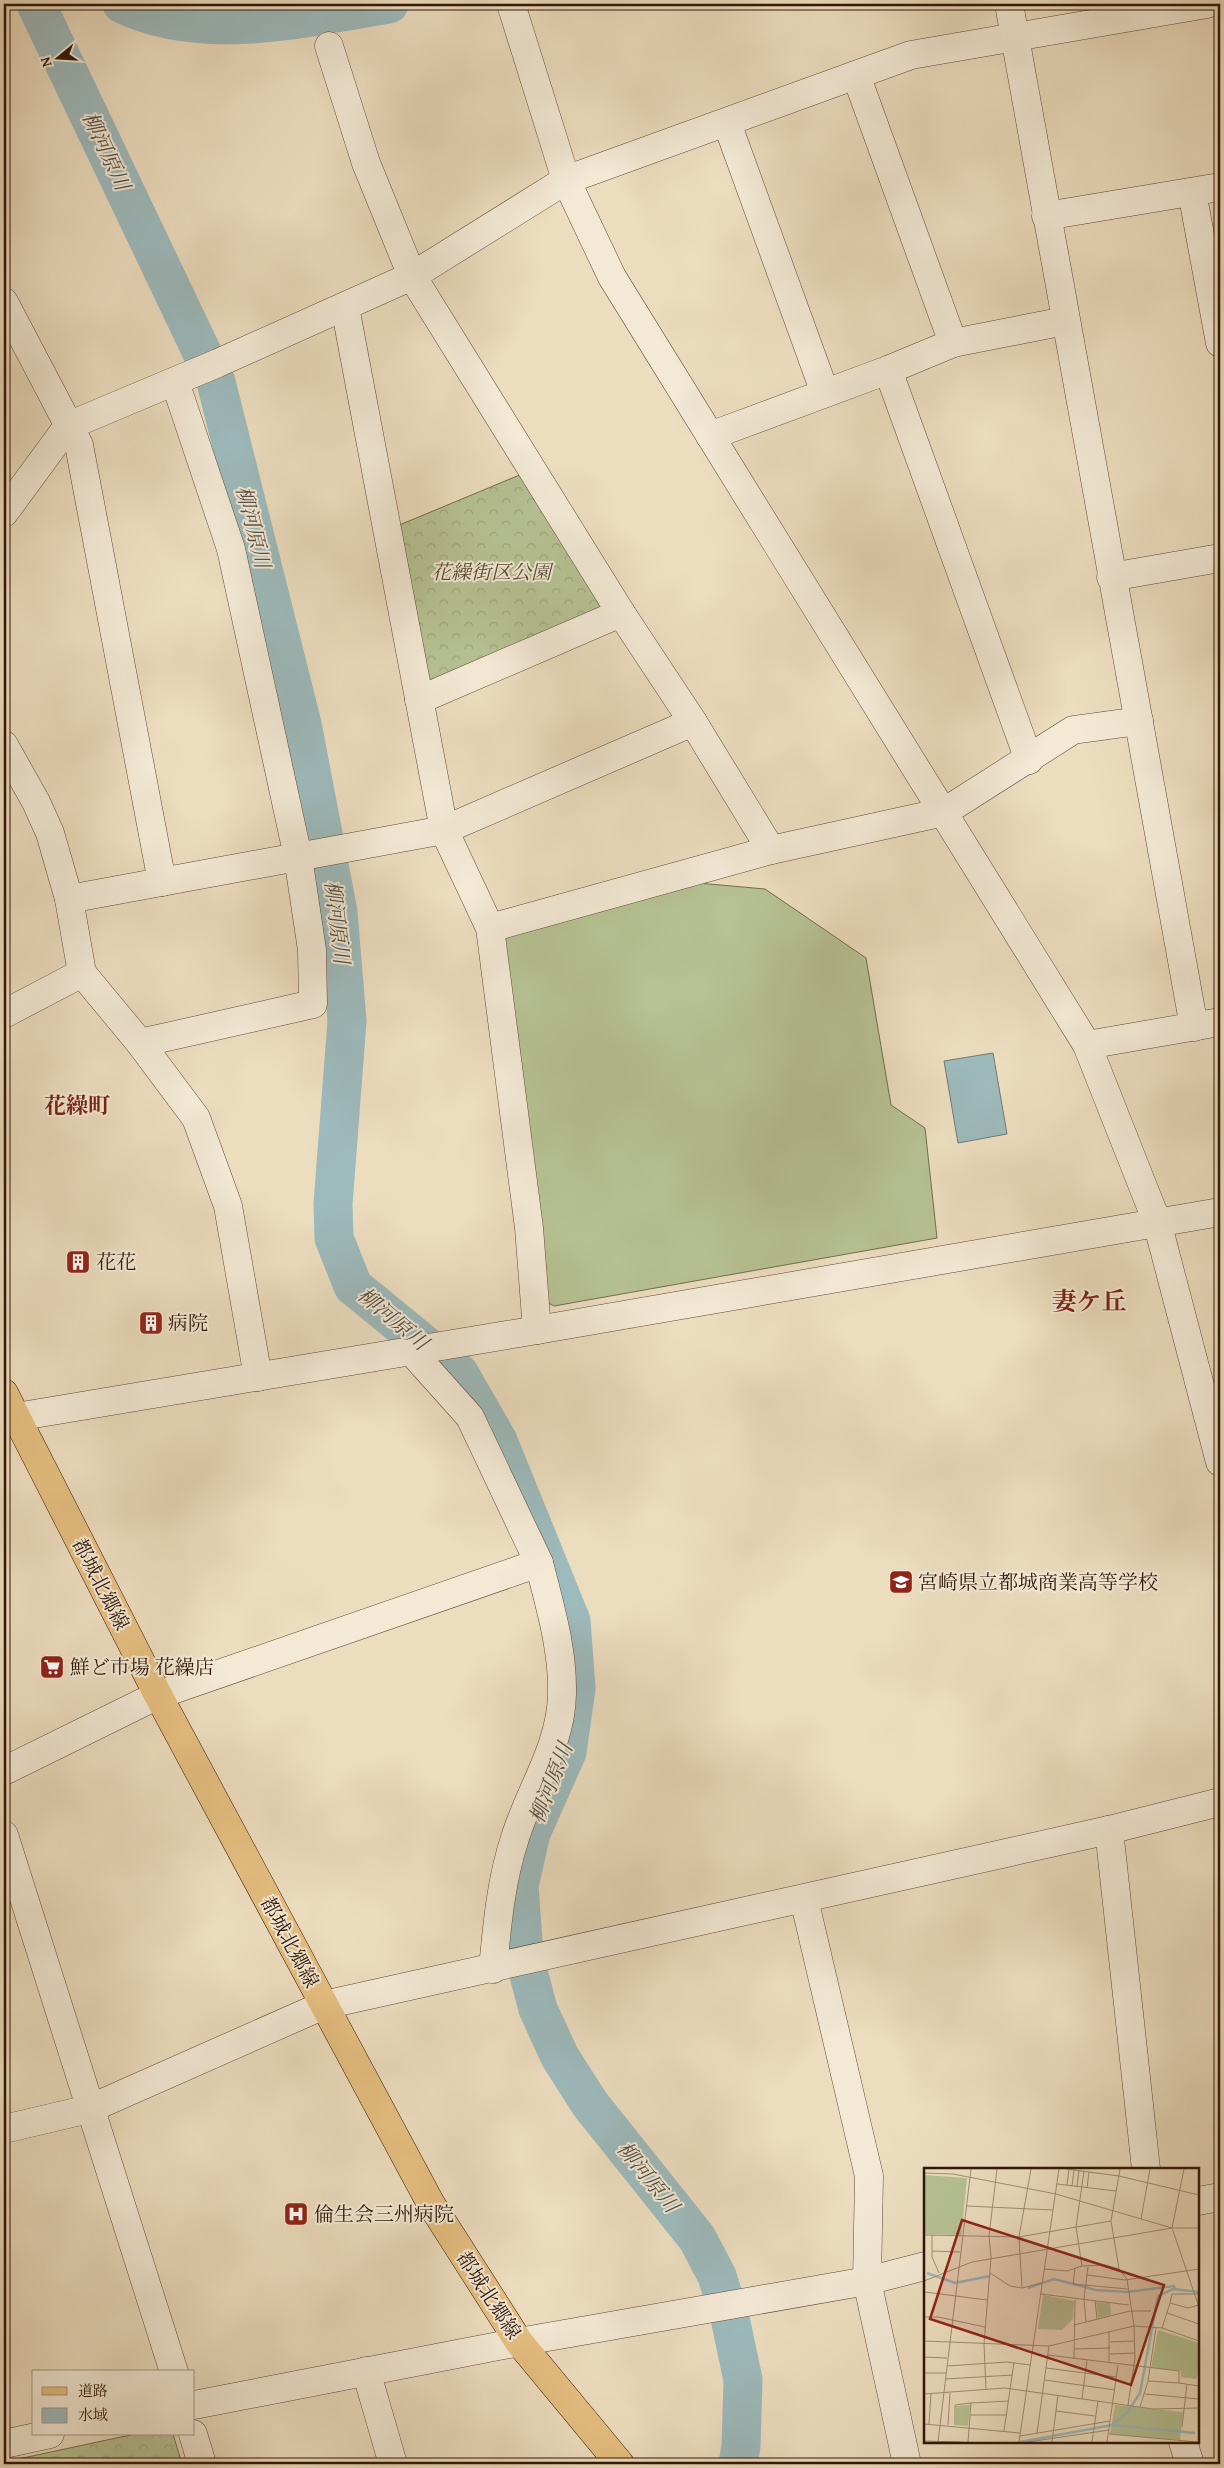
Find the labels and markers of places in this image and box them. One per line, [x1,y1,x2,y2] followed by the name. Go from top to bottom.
[96,1247,136,1276] place label: 花花
[65,1249,91,1275] building icon: 花花
[168,1308,208,1337] place label: 病院
[138,1310,164,1336] building icon: 病院
[918,1567,1158,1596] place label: 宮崎県立都城商業高等学校
[888,1569,914,1595] school or university icon: 宮崎県立都城商業高等学校
[70,1652,214,1681] place label: 鮮ど市場 花繰店
[39,1654,65,1680] supermarket icon: 鮮ど市場 花繰店
[314,2199,454,2228] place label: 倫生会三州病院
[283,2201,309,2227] hospital icon: 倫生会三州病院

